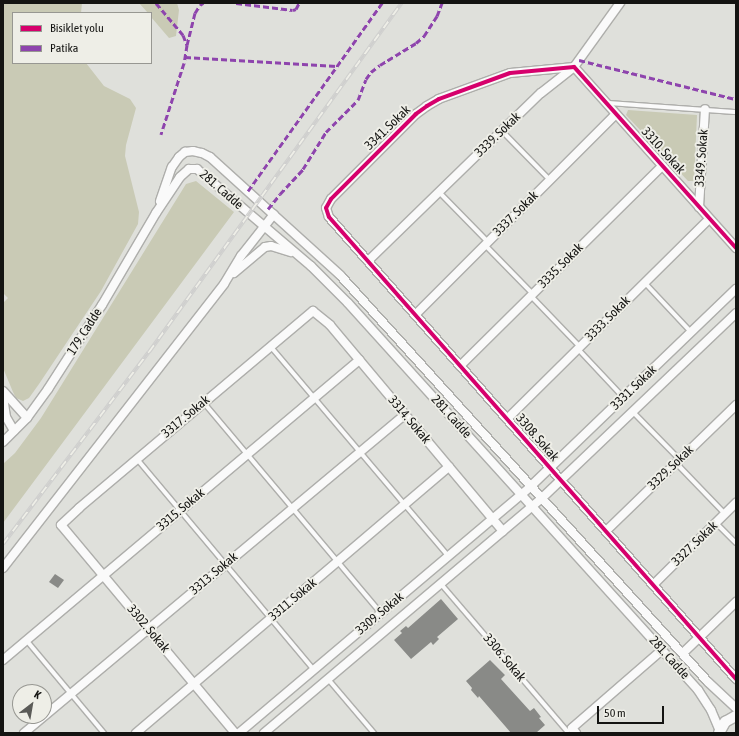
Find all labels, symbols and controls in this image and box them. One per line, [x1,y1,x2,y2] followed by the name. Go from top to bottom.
[12,12,152,64] legend
[50,21,104,35] text: Bisiklet yolu
[50,41,78,55] text: Patika
[362,102,414,154] street label: 3341. Sokak
[472,109,524,161] street label: 3339. Sokak
[638,124,688,178] street label: 3310. Sokak
[692,129,712,187] street label: 3349. Sokak
[196,167,246,213] street label: 281. Cadde
[490,188,542,240] street label: 3337. Sokak
[535,240,587,292] street label: 3335. Sokak
[582,293,634,345] street label: 3333. Sokak
[64,306,106,358] street label: 179. Cadde
[608,362,660,414] street label: 3331. Sokak
[428,392,474,442] street label: 281. Cadde
[159,393,213,441] street label: 3317. Sokak
[385,393,433,447] street label: 3314. Sokak
[512,411,562,465] street label: 3308. Sokak
[645,442,697,494] street label: 3329. Sokak
[154,486,208,534] street label: 3315. Sokak
[669,518,721,570] street label: 3327. Sokak
[187,550,241,598] street label: 3313. Sokak
[266,576,320,624] street label: 3311. Sokak
[353,590,407,638] street label: 3309. Sokak
[124,602,172,656] street label: 3302. Sokak
[480,631,528,685] street label: 3306. Sokak
[646,633,692,683] street label: 281. Cadde
[12,684,52,724] north arrow
[32,688,43,701] text: K
[599,698,666,724] scale bar
[604,706,626,720] text: 50 m

